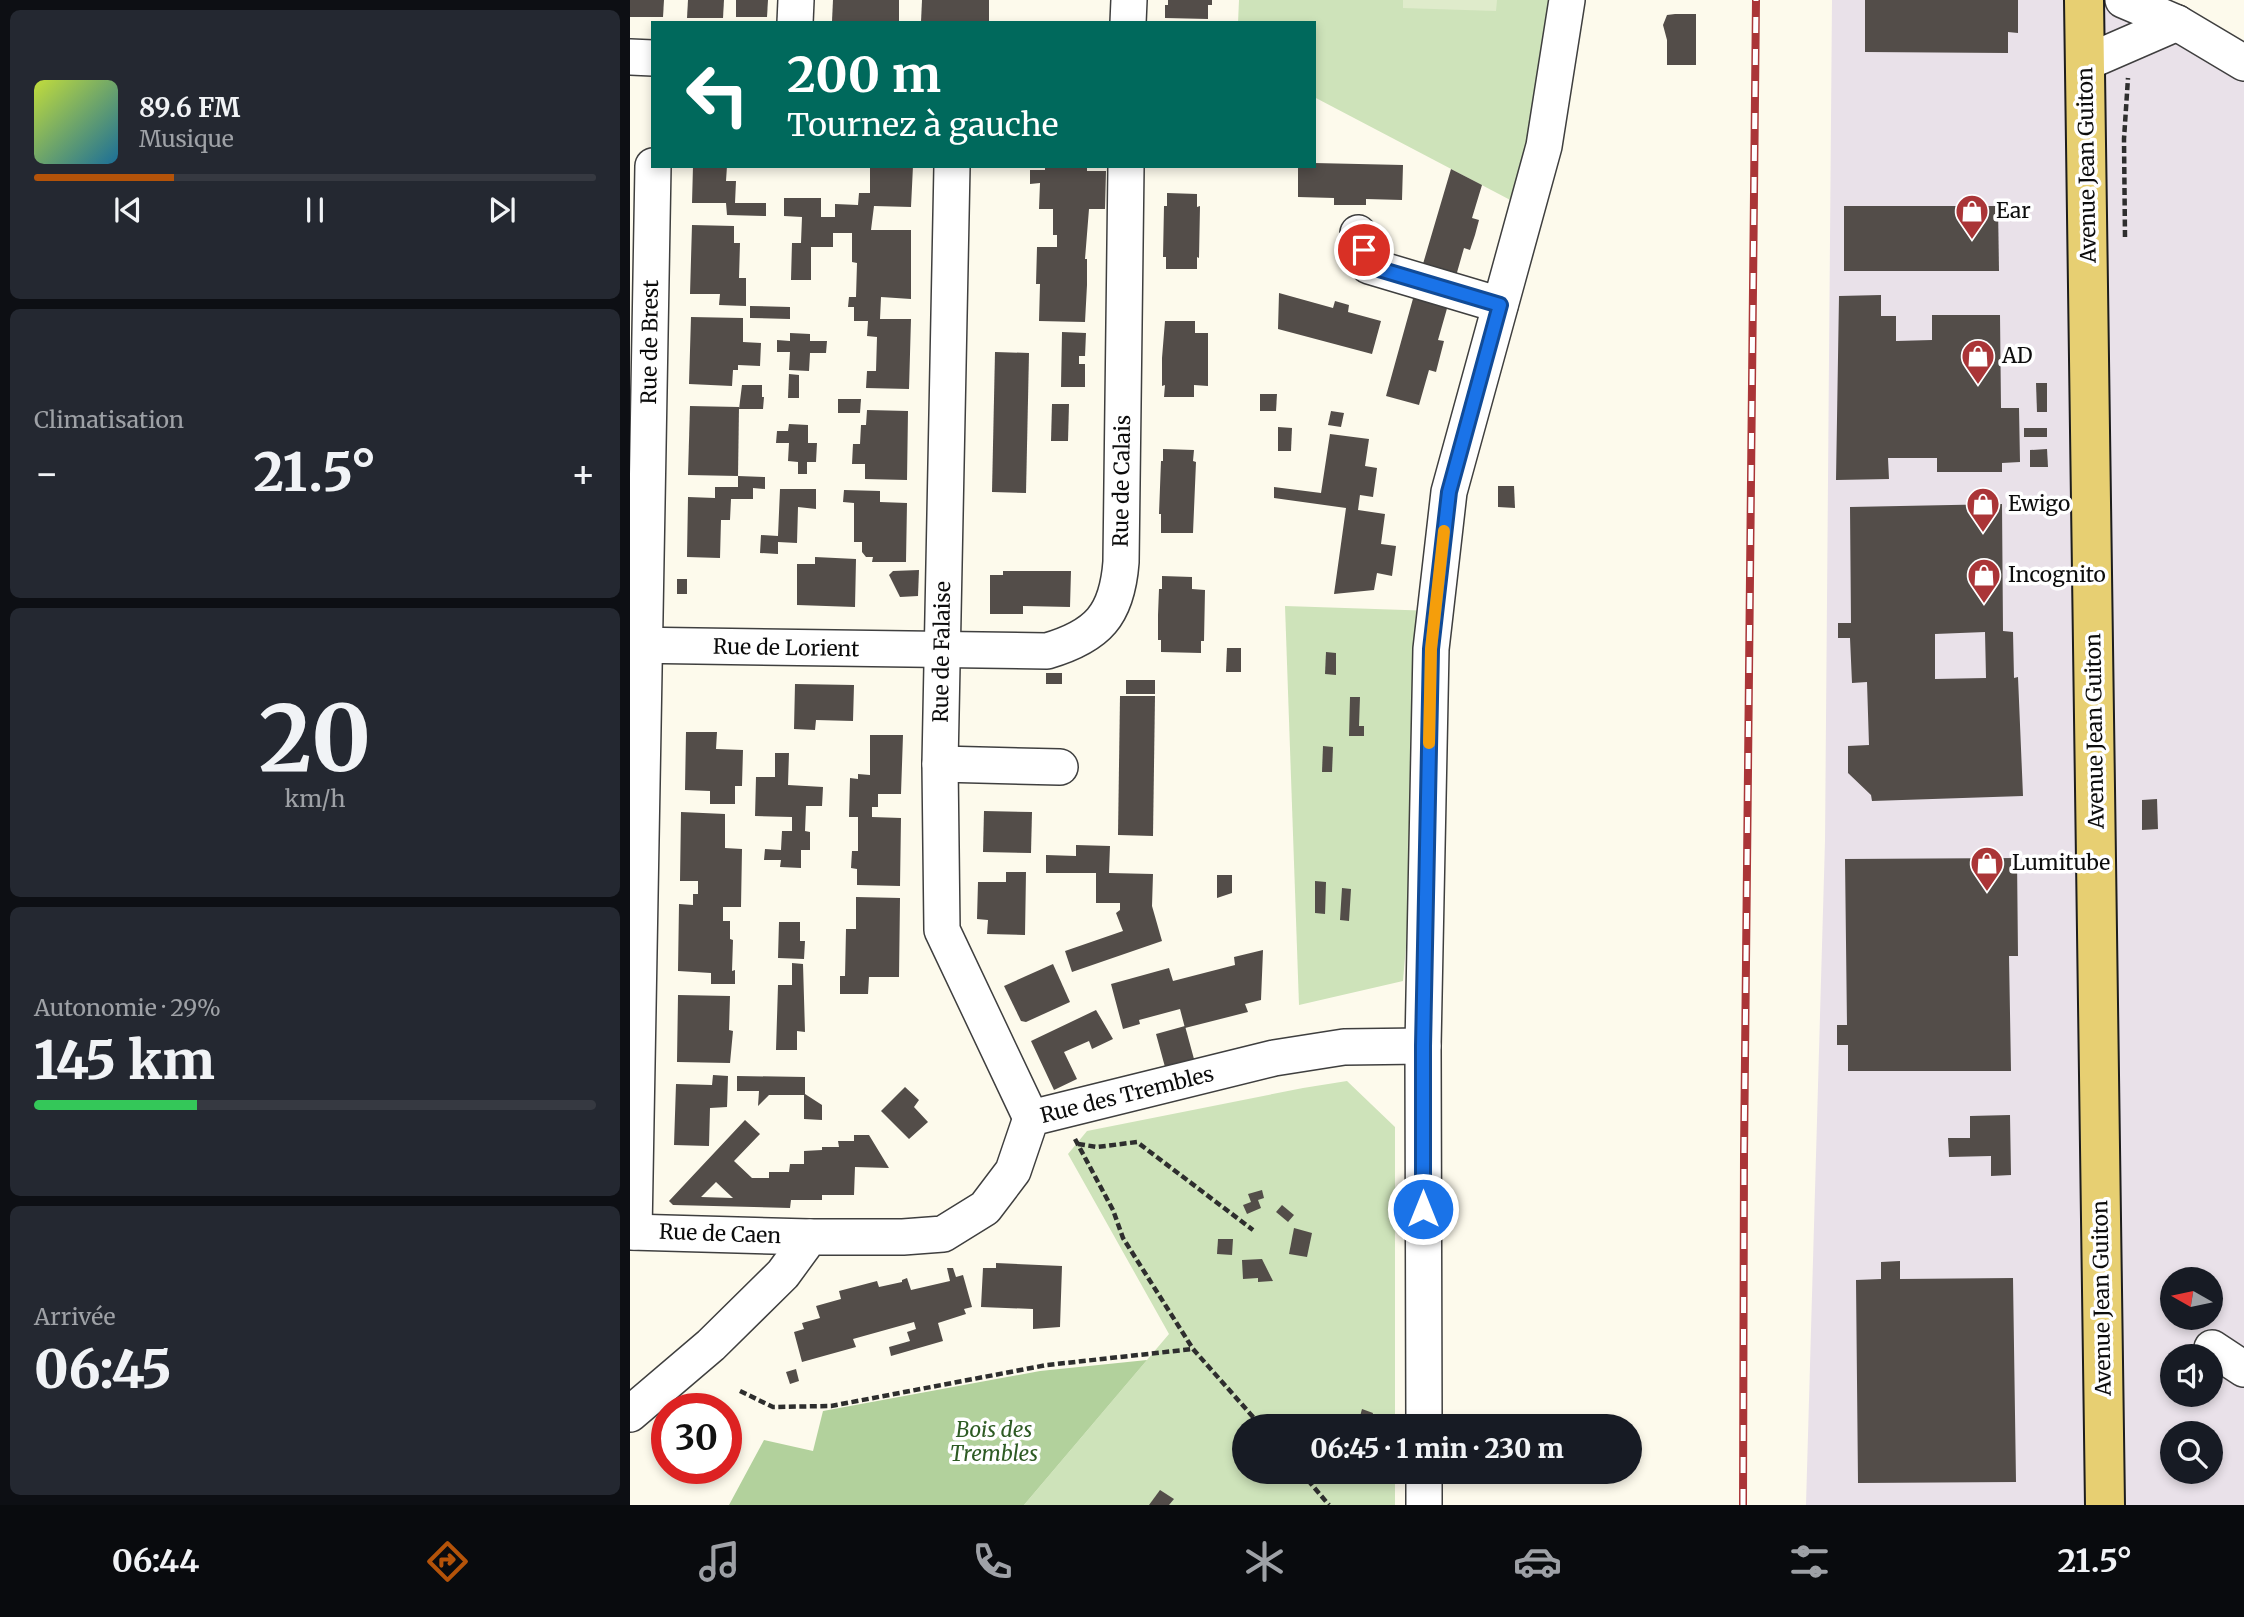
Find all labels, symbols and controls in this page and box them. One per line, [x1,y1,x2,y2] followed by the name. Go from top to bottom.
[787,44,941,105] text: 200 m
[672,49,763,140] icon: left
[2071,67,2102,264] street label: Avenue Jean Guiton
[139,91,240,124] text: 89.6 FM
[787,105,1058,145] text: Tournez à gauche
[139,124,234,153] text: Musique
[109,191,147,229] icon: previous
[296,191,334,229] icon: pause
[483,191,521,229] icon: next
[1953,192,1991,241] shop icon: Ear
[1996,197,2031,224] place label: Ear
[1334,220,1394,280] pin
[1345,231,1383,269] icon: arrive
[635,279,664,405] street label: Rue de Brest
[1959,337,1997,386] shop icon: AD
[2001,342,2033,369] place label: AD
[34,405,184,434] text: Climatisation
[1107,415,1136,547] street label: Rue de Calais
[254,440,376,505] text: 21.5°
[34,450,59,497] text: −
[571,450,596,497] text: +
[1964,485,2002,534] shop icon: Ewigo
[2008,490,2070,517] place label: Ewigo
[1965,556,2003,605] shop icon: Incognito
[2008,561,2106,588] place label: Incognito
[927,581,956,723] street label: Rue de Falaise
[713,633,859,662] street label: Rue de Lorient
[2079,633,2110,830] street label: Avenue Jean Guiton
[259,681,371,796] text: 20
[285,784,345,813] text: km/h
[1968,844,2006,893] shop icon: Lumitube
[2012,849,2110,876] place label: Lumitube
[34,993,221,1022] text: Autonomie · 29%
[34,1028,215,1093] text: 145 km
[1037,1060,1216,1129] street label: Rue des Trembles
[1386,1172,1460,1246] position arrow
[2086,1200,2117,1397] street label: Avenue Jean Guiton
[658,1218,782,1249] street label: Rue de Caen
[2160,1267,2222,1330] north arrow
[2160,1267,2223,1484] map controls
[34,1302,116,1331] text: Arrivée
[34,1337,172,1402] text: 06:45
[2160,1344,2223,1407] button: sound
[651,1393,742,1484] speed limit sign: 30
[950,1416,1038,1467] park label: Bois des Trembles
[2160,1421,2223,1484] button: search
[1310,1432,1564,1465] text: 06:45 · 1 min · 230 m
[423,1537,472,1586] icon: directions
[695,1537,744,1586] icon: music
[968,1537,1017,1586] icon: phone
[1240,1537,1289,1586] icon: climate
[1513,1537,1562,1586] icon: car
[1785,1537,1834,1586] icon: filters
[112,1541,199,1581] text: 06:44
[2058,1541,2132,1581] text: 21.5°

